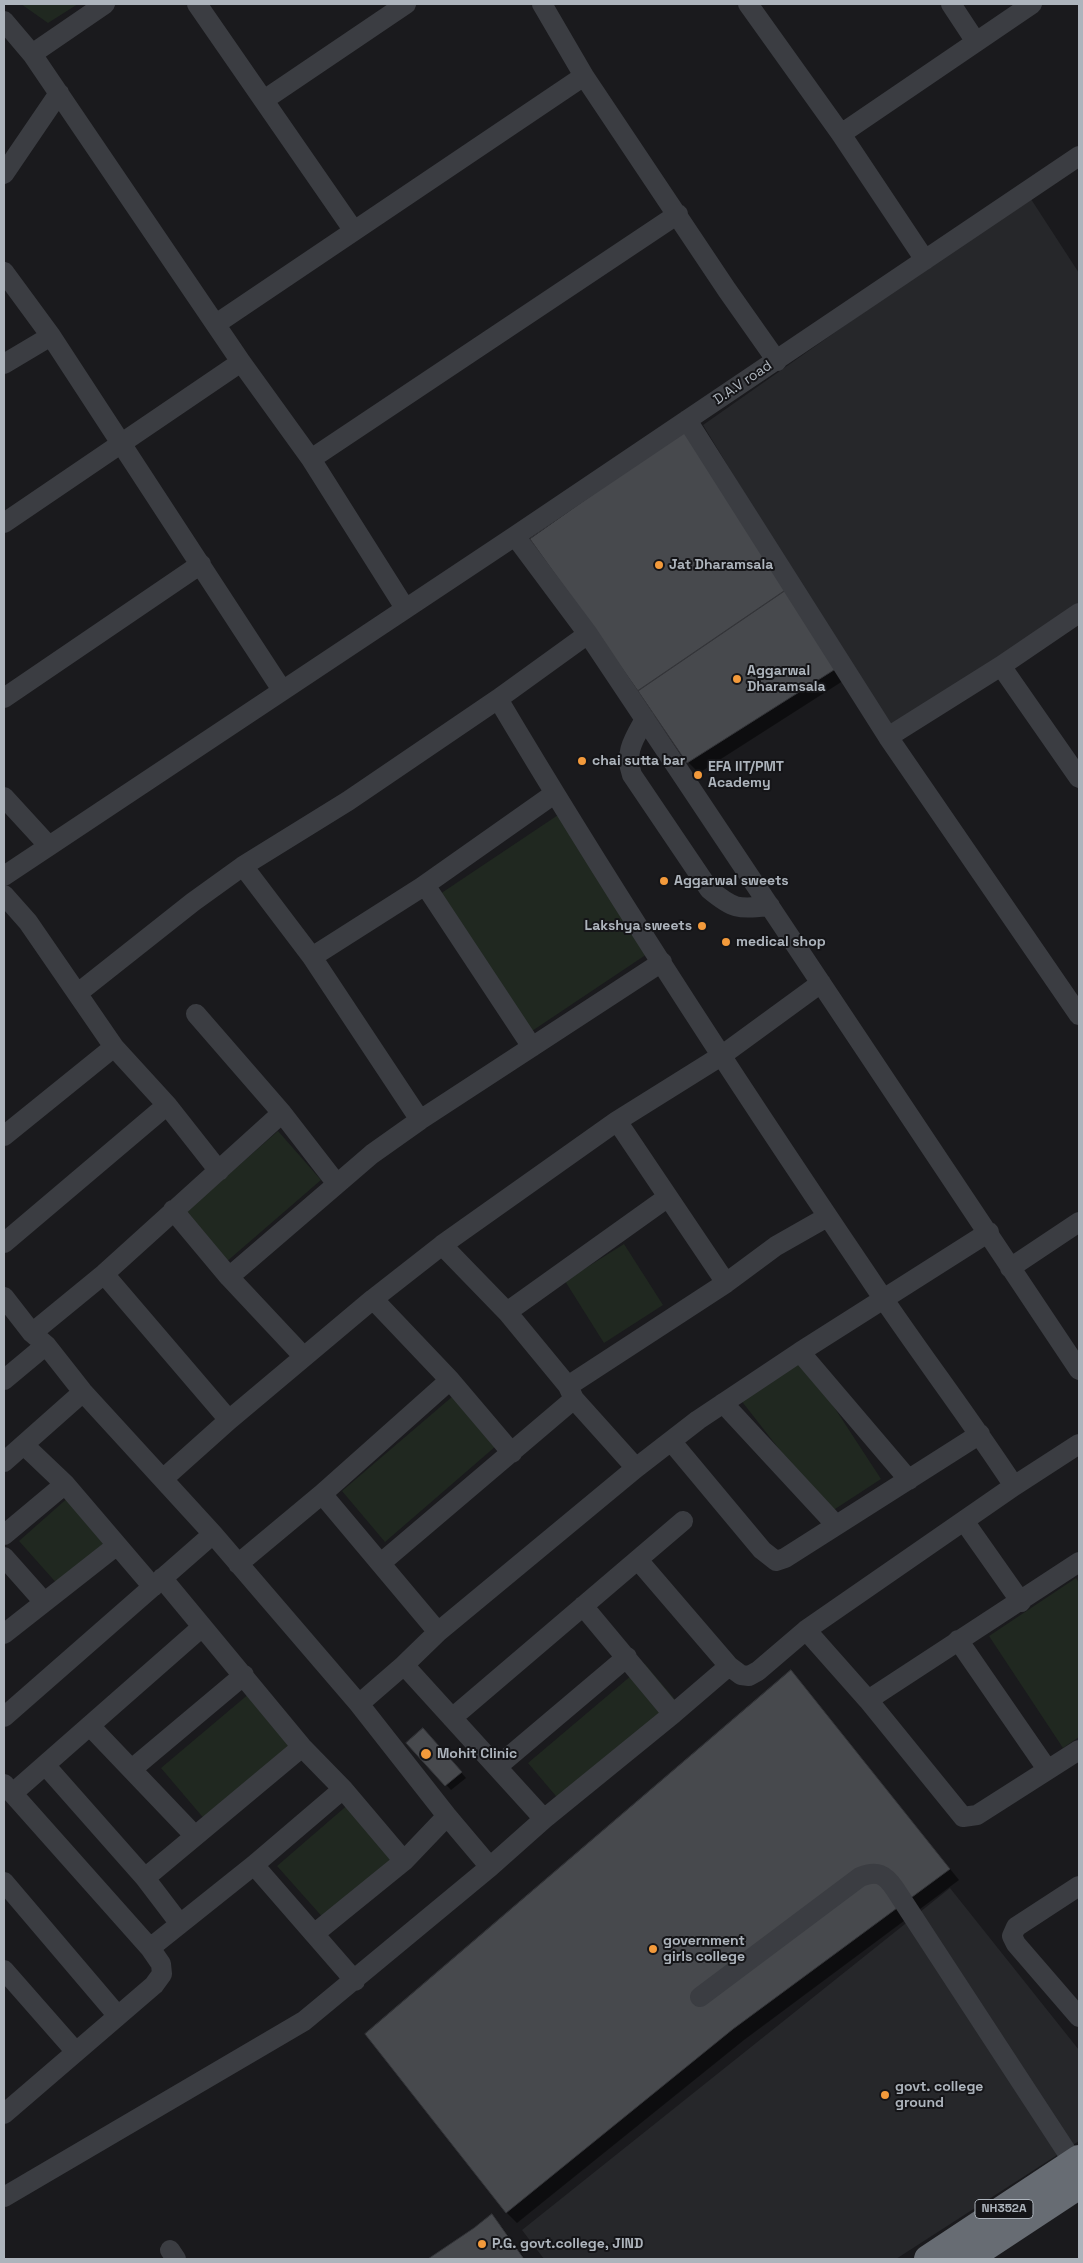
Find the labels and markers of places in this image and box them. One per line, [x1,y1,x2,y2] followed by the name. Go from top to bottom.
[669,557,773,573] place label: Jat Dharamsala
[653,559,665,571] marker: Jat Dharamsala
[747,663,826,696] place label: Aggarwal Dharamsala
[731,673,743,685] marker: Aggarwal Dharamsala
[592,753,685,769] place label: chai sutta bar
[576,755,588,767] marker: chai sutta bar
[708,759,784,792] place label: EFA IIT/PMT Academy
[692,769,704,781] marker: EFA IIT/PMT Academy
[674,873,789,889] place label: Aggarwal sweets
[658,875,670,887] marker: Aggarwal sweets
[585,918,692,934] place label: Lakshya sweets
[696,920,708,932] marker: Lakshya sweets
[736,934,826,950] place label: medical shop
[720,936,732,948] marker: medical shop
[437,1746,517,1762] place label: Mohit Clinic
[419,1747,433,1761] marker: Mohit Clinic
[663,1933,745,1965] place label: government girls college
[647,1943,659,1955] marker: government girls college
[895,2079,983,2112] place label: govt. college ground
[879,2089,891,2101] marker: govt. college ground
[492,2236,643,2252] place label: P.G. govt.college, JIND
[476,2238,488,2250] marker: P.G. govt.college, JIND

